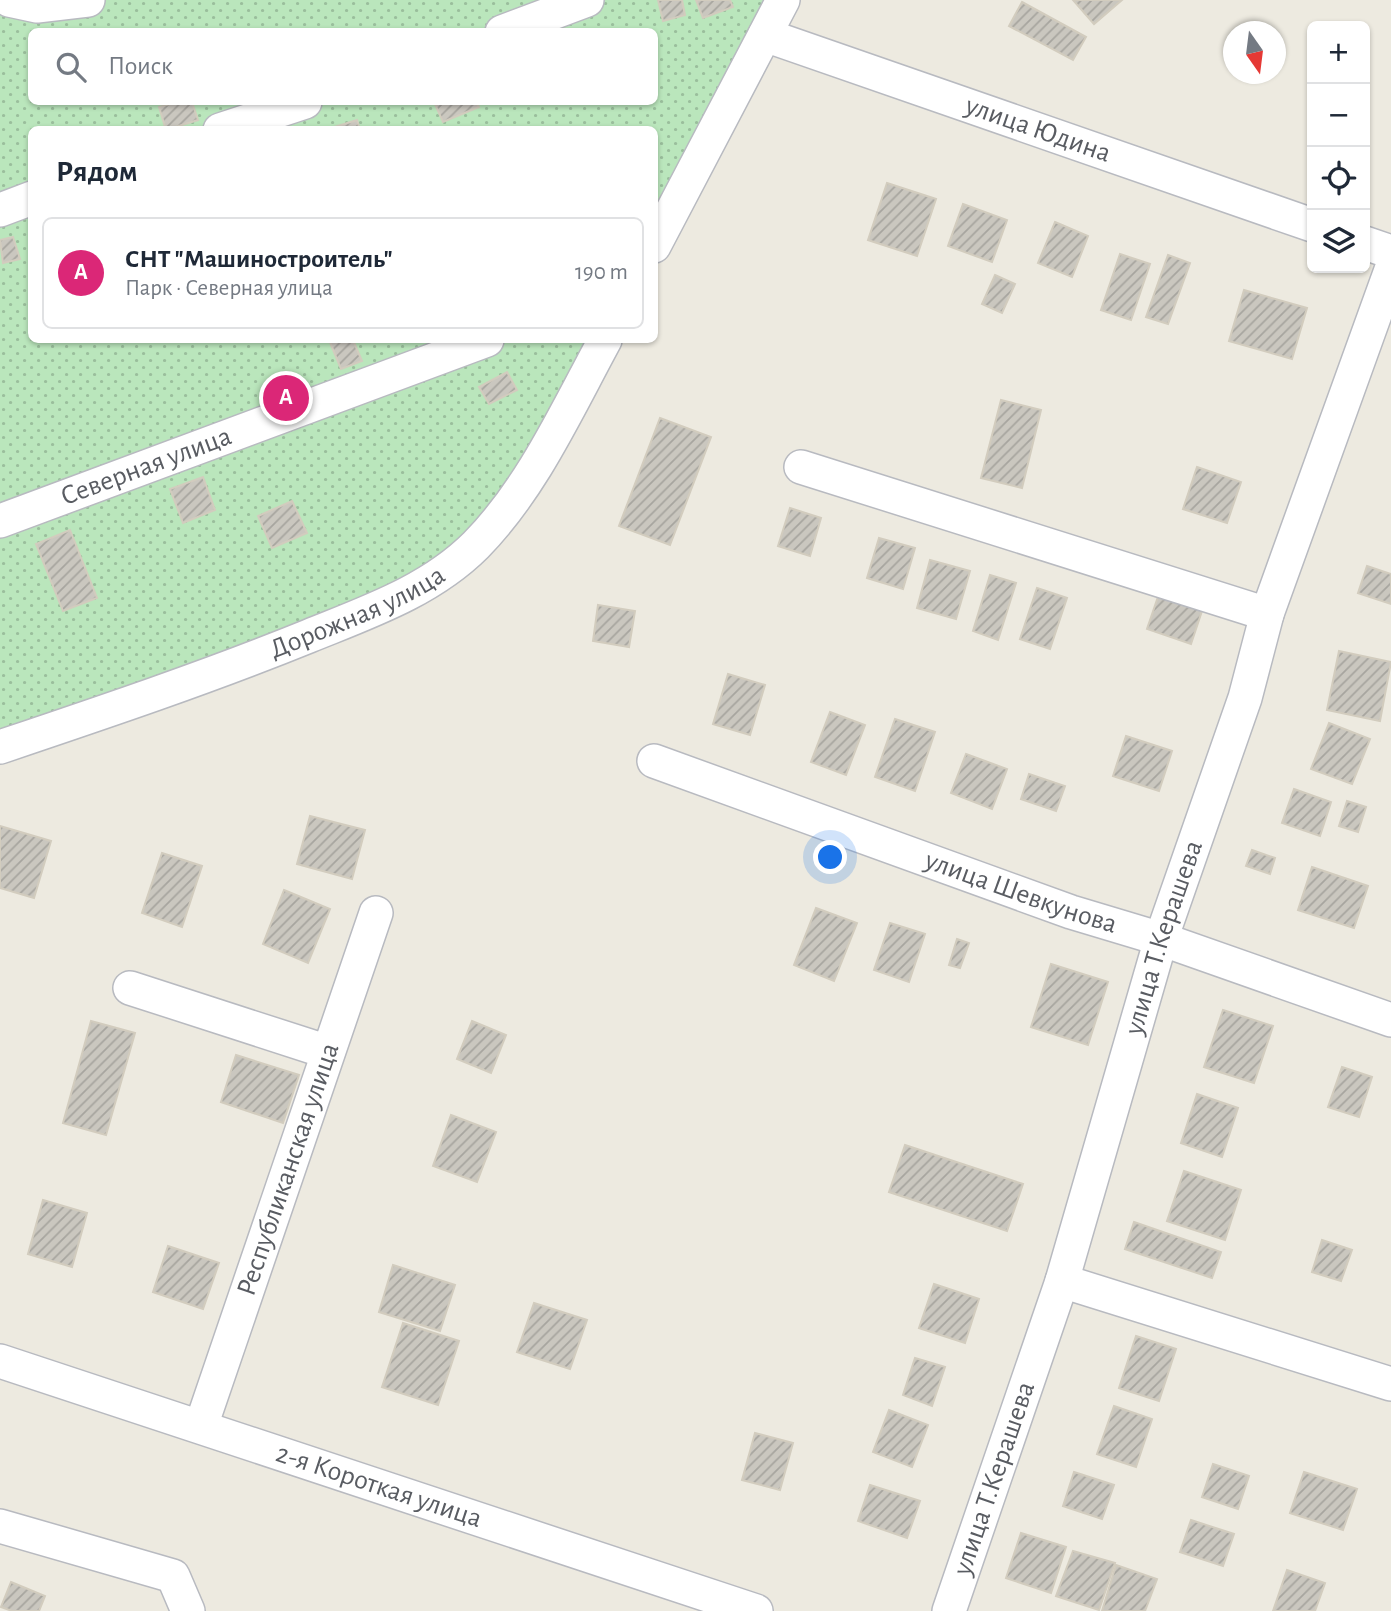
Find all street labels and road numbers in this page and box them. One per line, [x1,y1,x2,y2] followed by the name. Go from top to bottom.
[961,91,1114,168] street label: улица Юдина
[57,422,236,511] street label: Северная улица
[266,561,450,664] street label: Дорожная улица
[1120,837,1208,1039] street label: улица Т.Керашева
[920,846,1120,939] street label: улица Шевкунова
[232,1039,345,1299] street label: Республиканская улица
[948,1378,1040,1580] street label: улица Т.Керашева
[272,1439,485,1533] street label: 2-я Короткая улица

